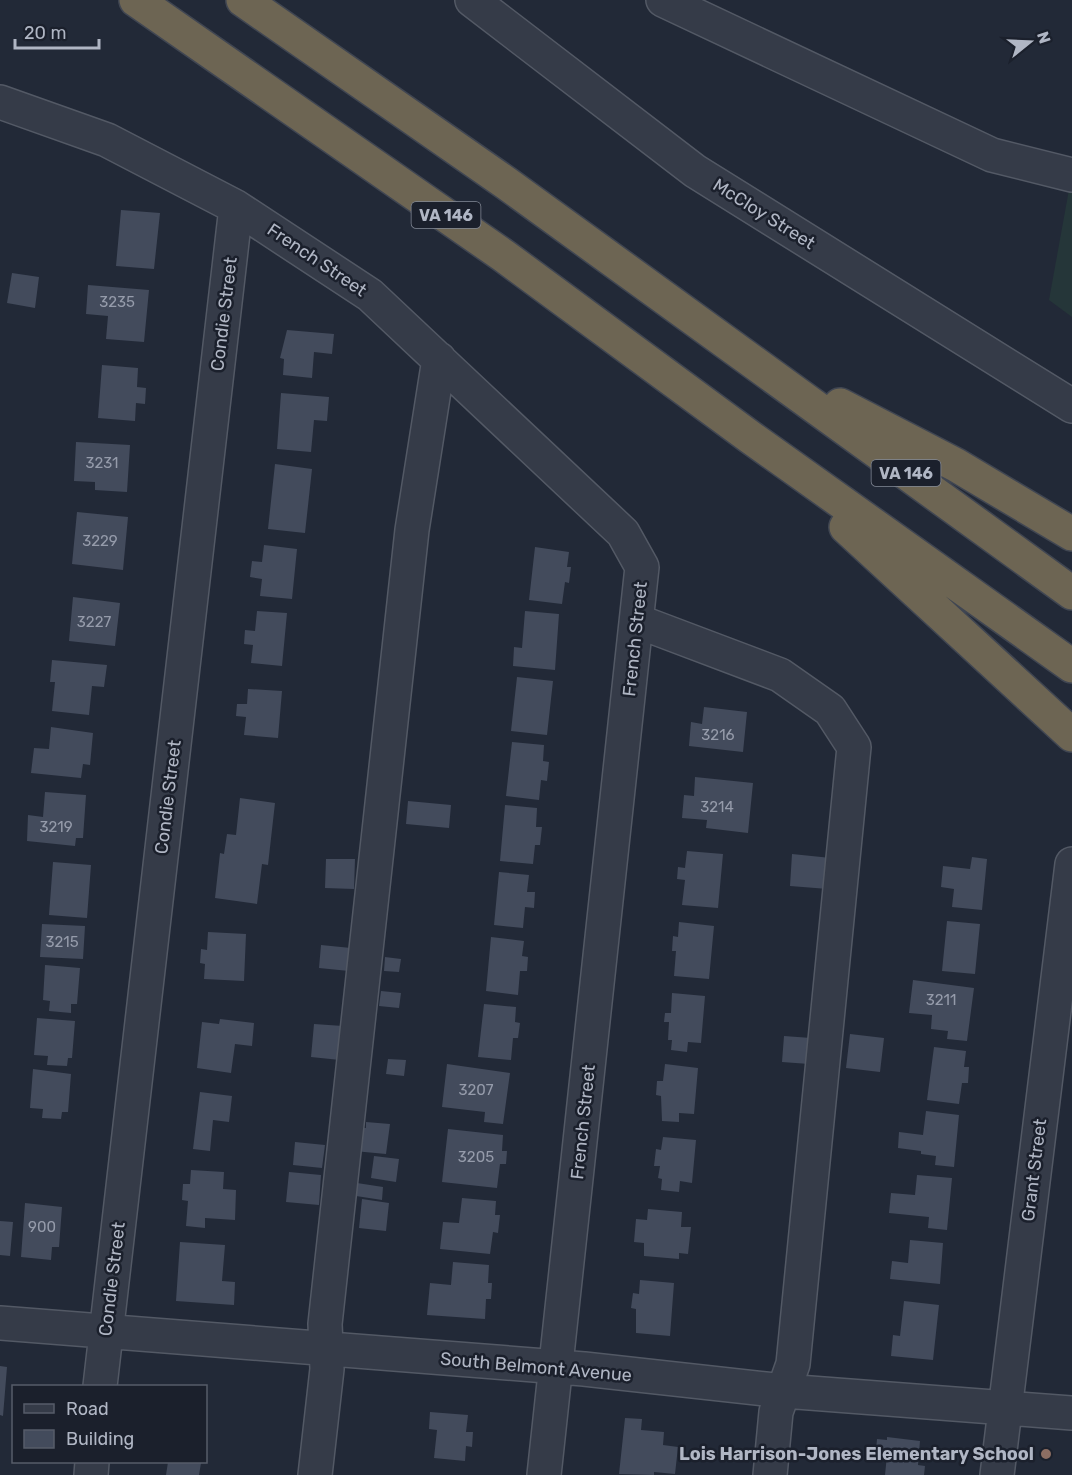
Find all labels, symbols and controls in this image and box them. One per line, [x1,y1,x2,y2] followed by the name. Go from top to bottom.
[15,12,99,50] scale bar
[1000,12,1060,72] north arrow
[24,22,66,44] text: 20 m
[1033,29,1055,46] text: N
[709,174,819,254] street label: McCloy Street
[412,202,480,228] road number: VA 146
[263,219,371,301] street label: French Street
[206,256,242,372] street label: Condie Street
[99,293,135,311] house number: 3235
[86,454,118,472] house number: 3231
[872,460,940,486] road number: VA 146
[82,532,118,550] house number: 3229
[618,581,652,697] street label: French Street
[77,613,111,631] house number: 3227
[701,726,735,744] house number: 3216
[150,739,186,855] street label: Condie Street
[700,798,734,816] house number: 3214
[39,818,73,836] house number: 3219
[45,933,79,951] house number: 3215
[926,991,956,1009] house number: 3211
[566,1064,600,1180] street label: French Street
[458,1081,494,1099] house number: 3207
[1017,1117,1051,1223] street label: Grant Street
[458,1148,494,1166] house number: 3205
[28,1218,56,1236] house number: 900
[94,1221,130,1337] street label: Condie Street
[439,1348,633,1386] street label: South Belmont Avenue
[12,1385,207,1463] legend
[66,1398,109,1420] text: Road
[66,1428,134,1450] text: Building
[679,1443,1034,1465] place label: Lois Harrison-Jones Elementary School
[1039,1447,1053,1461] marker: Lois Harrison-Jones Elementary School

